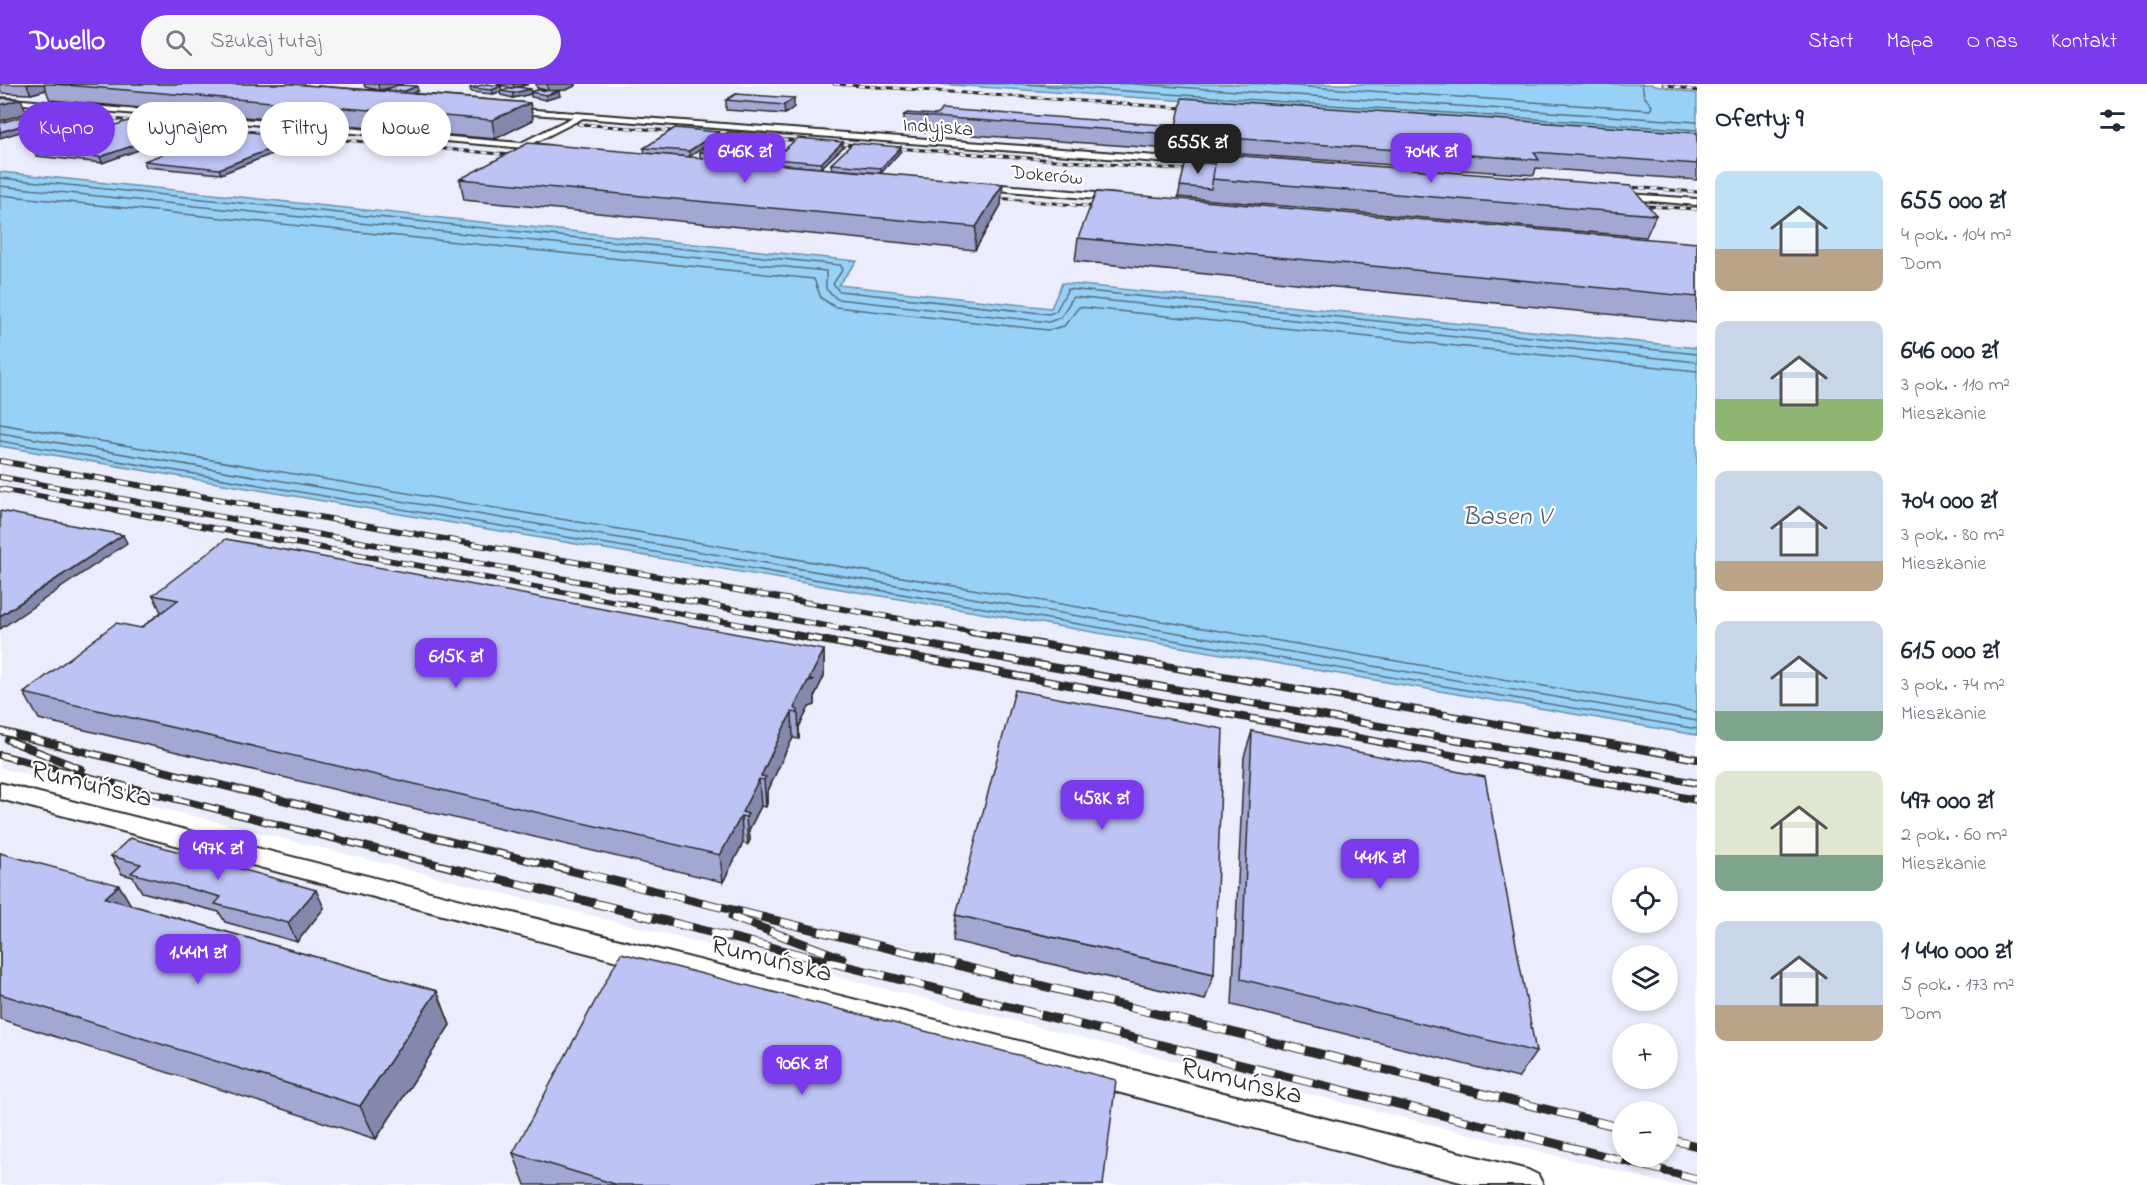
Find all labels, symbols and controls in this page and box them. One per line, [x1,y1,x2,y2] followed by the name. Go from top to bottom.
[141,15,561,69] search box
[30,22,105,63] text: Dwello
[162,26,195,59] icon: search
[210,26,321,58] text: Szukaj tutaj
[1808,27,1854,57] text: Start
[1887,27,1933,57] text: Mapa
[1966,27,2018,57] text: O nas
[2051,27,2117,57] text: Kontakt
[1715,101,1804,139] text: Oferty: 9
[18,102,115,156] chip: Kupno
[127,102,248,156] chip: Wynajem
[260,102,349,156] chip: Filtry
[361,102,451,156] chip: Nowe
[2096,104,2129,137] icon: filters
[902,112,974,145] street label: Indyjska
[1143,124,1253,175] pin: 655K zł
[1168,129,1228,158] text: 655K zł
[690,133,800,184] pin: 646K zł
[1376,133,1486,184] pin: 704K zł
[718,138,772,167] text: 646K zł
[1405,138,1457,167] text: 704K zł
[1009,159,1084,194] street label: Dokerów
[1901,183,2006,221] text: 655 000 zł
[1763,195,1835,267] icon: home
[1901,221,2012,250] text: 4 pok. · 104 m²
[1901,250,1942,279] text: Dom
[1901,333,1998,371] text: 646 000 zł
[1763,345,1835,417] icon: home
[1901,371,2010,400] text: 3 pok. · 110 m²
[1901,400,1986,429] text: Mieszkanie
[1901,483,1997,521] text: 704 000 zł
[1763,495,1835,567] icon: home
[1462,499,1555,537] water label: Basen V
[1901,521,2005,550] text: 3 pok. · 80 m²
[1901,550,1986,579] text: Mieszkanie
[1901,633,1999,671] text: 615 000 zł
[401,638,511,689] pin: 615K zł
[429,643,483,672] text: 615K zł
[1763,645,1835,717] icon: home
[1901,671,2005,700] text: 3 pok. · 74 m²
[1901,700,1986,729] text: Mieszkanie
[26,750,157,820] street label: Rumuńska
[1047,780,1157,831] pin: 458K zł
[1901,783,1994,821] text: 497 000 zł
[1075,785,1129,814] text: 458K zł
[1763,795,1835,867] icon: home
[1901,821,2008,850] text: 2 pok. · 60 m²
[163,830,273,881] pin: 497K zł
[193,835,243,864] text: 497K zł
[1325,839,1435,890] pin: 441K zł
[1355,844,1405,873] text: 441K zł
[1901,850,1986,879] text: Mieszkanie
[1612,867,1678,1167] map controls
[1612,867,1678,933] button: locate
[706,925,837,995] street label: Rumuńska
[1901,933,2012,971] text: 1 440 000 zł
[136,934,260,985] pin: 1.44M zł
[170,939,226,968] text: 1.44M zł
[1612,945,1678,1011] button: layers
[1763,945,1835,1017] icon: home
[1901,971,2015,1000] text: 5 pok. · 173 m²
[1901,1000,1942,1029] text: Dom
[1612,1023,1678,1089] button: +
[747,1045,857,1096] pin: 906K zł
[1176,1047,1307,1117] street label: Rumuńska
[776,1050,828,1079] text: 906K zł
[1612,1101,1678,1167] button: −

